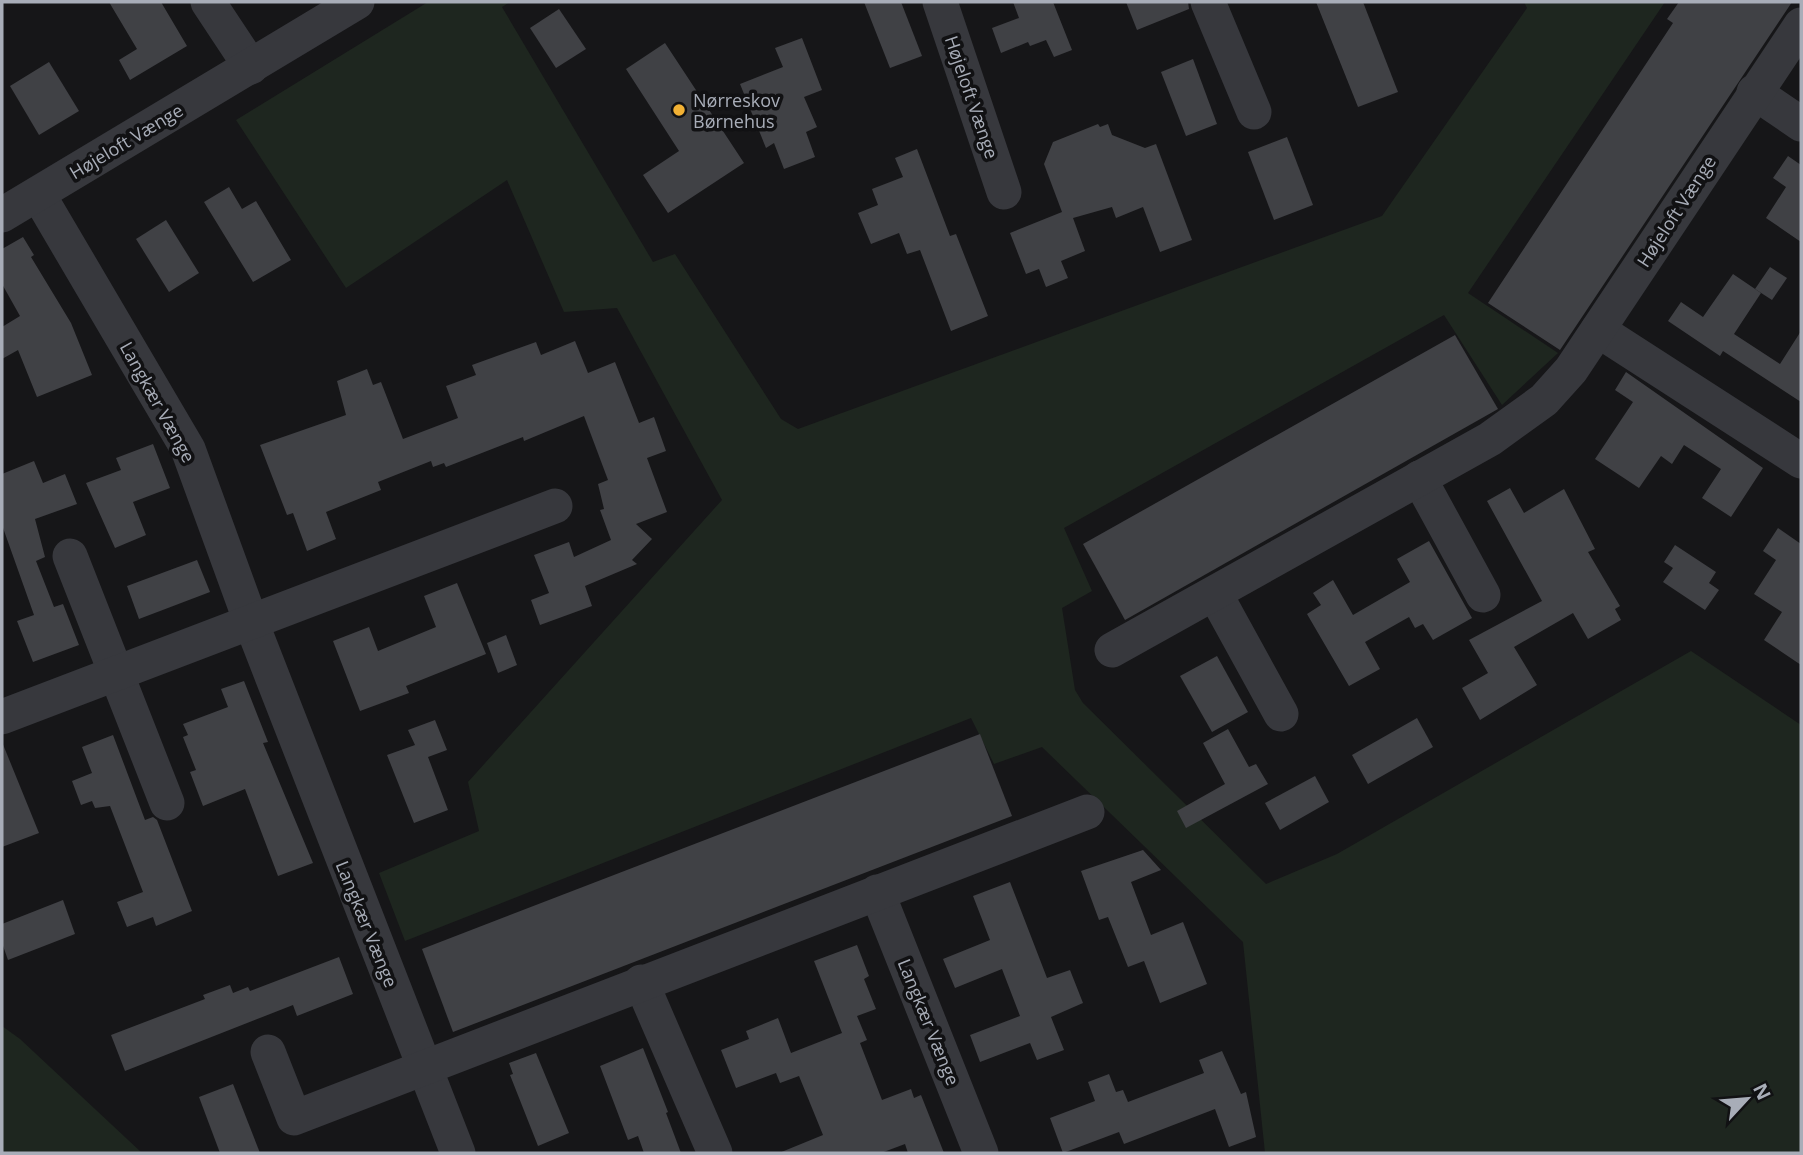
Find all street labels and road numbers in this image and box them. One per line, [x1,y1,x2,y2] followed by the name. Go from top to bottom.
[940,32,1004,162] street label: Højeloft Vænge
[65,98,187,184] street label: Højeloft Vænge
[1631,151,1721,271] street label: Højeloft Vænge
[115,337,201,467] street label: Langkær Vænge
[331,857,403,991] street label: Langkær Vænge
[893,955,965,1089] street label: Langkær Vænge

